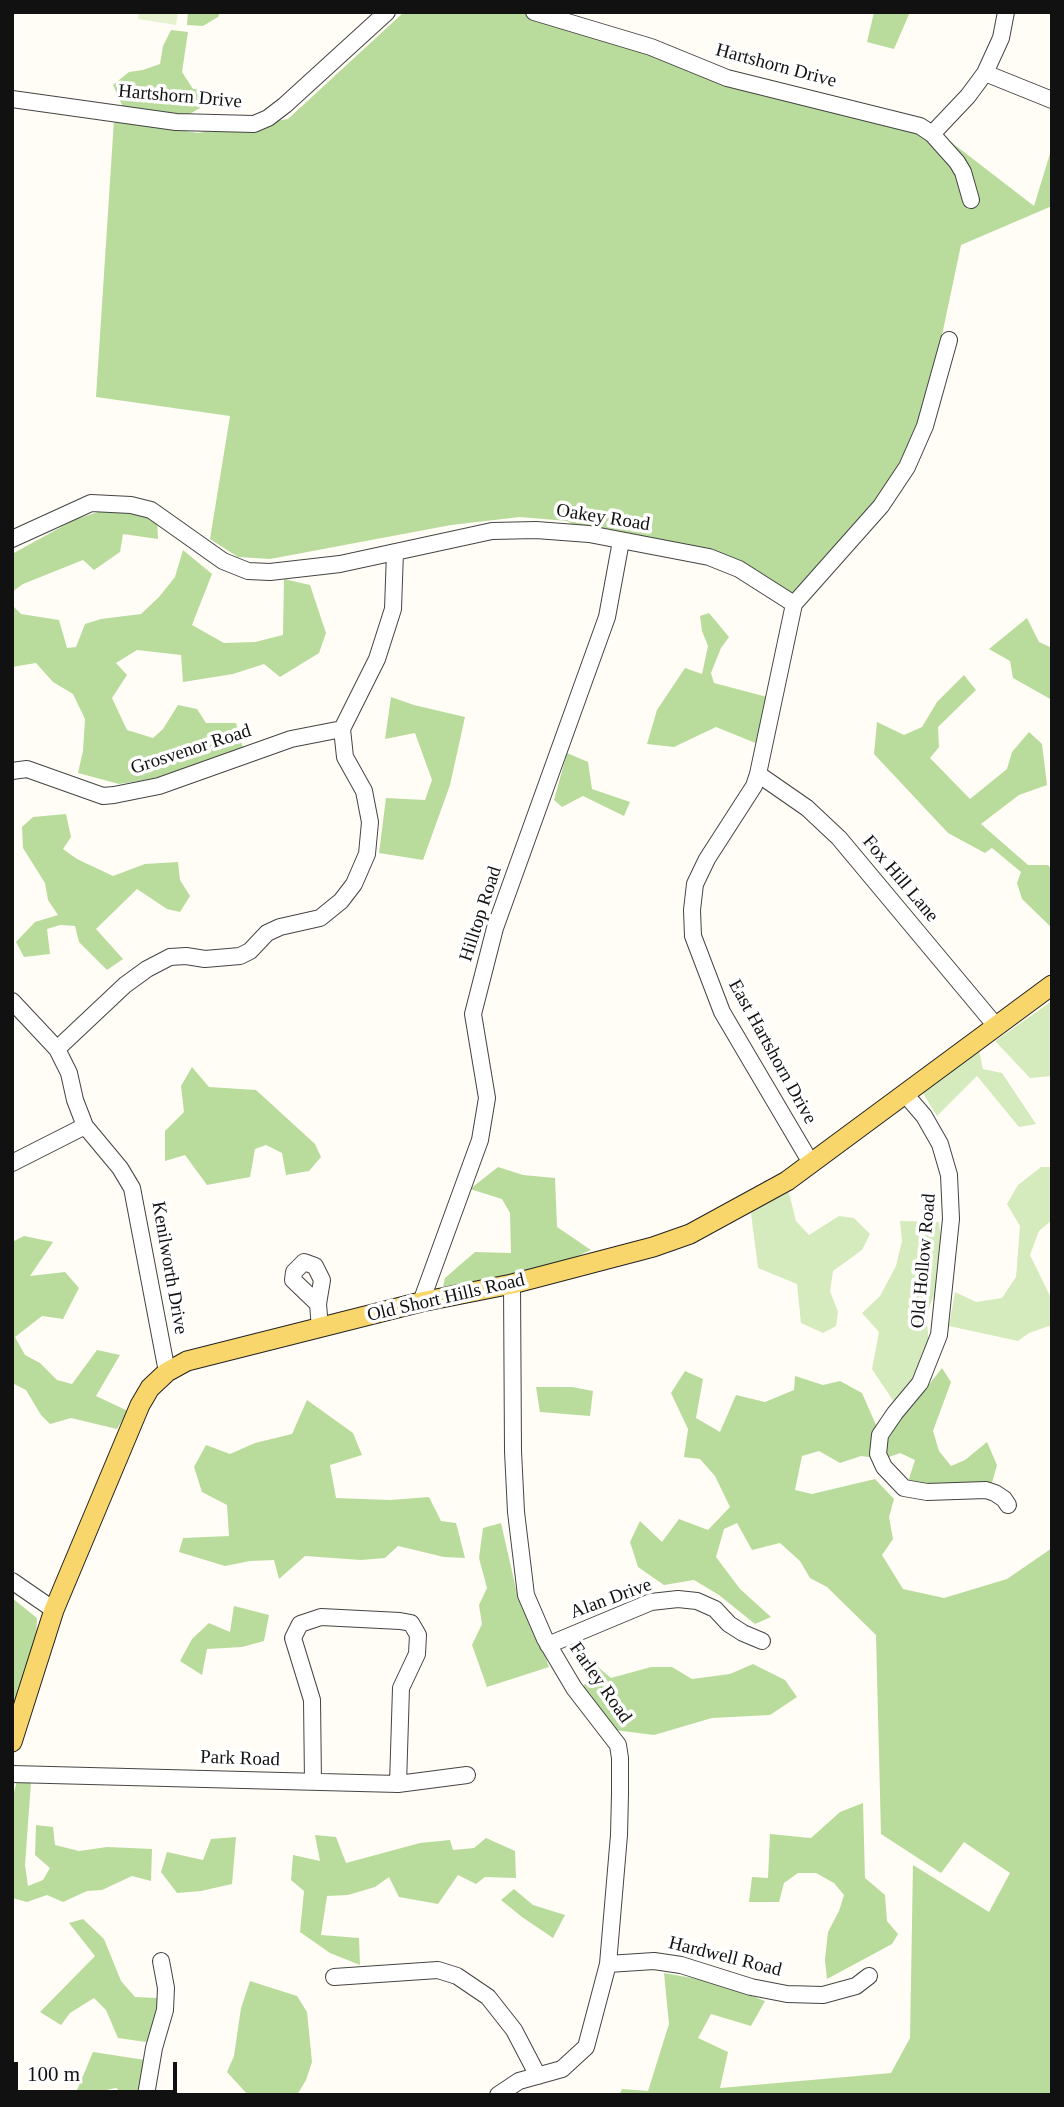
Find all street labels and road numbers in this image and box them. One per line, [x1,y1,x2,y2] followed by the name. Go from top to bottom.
[713,39,839,93] street label: Hartshorn Drive
[117,80,243,114] street label: Hartshorn Drive
[555,499,651,537] street label: Oakey Road
[128,720,254,780] street label: Grosvenor Road
[857,831,943,927] street label: Fox Hill Lane
[455,864,507,964] street label: Hilltop Road
[723,976,821,1128] street label: East Hartshorn Drive
[907,1193,941,1329] street label: Old Hollow Road
[146,1200,192,1336] street label: Kenilworth Drive
[365,1269,527,1327] street label: Old Short Hills Road
[567,1574,655,1624] street label: Alan Drive
[564,1638,636,1728] street label: Farley Road
[200,1746,280,1772] street label: Park Road
[666,1932,784,1982] street label: Hardwell Road

